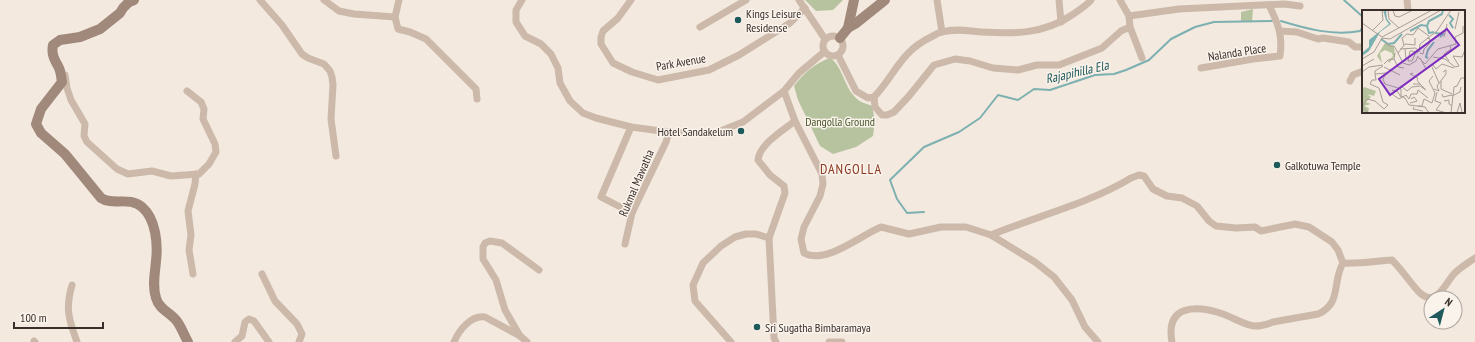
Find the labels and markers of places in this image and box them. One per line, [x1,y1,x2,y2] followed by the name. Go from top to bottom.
[746,6,801,35] place label: Kings Leisure Residense
[733,15,743,25] marker: Kings Leisure Residense
[657,124,733,139] place label: Hotel Sandakelum
[736,126,746,136] marker: Hotel Sandakelum
[1285,158,1361,173] place label: Galkotuwa Temple
[1272,160,1282,170] marker: Galkotuwa Temple
[765,320,871,335] place label: Sri Sugatha Bimbaramaya
[752,322,762,332] marker: Sri Sugatha Bimbaramaya

